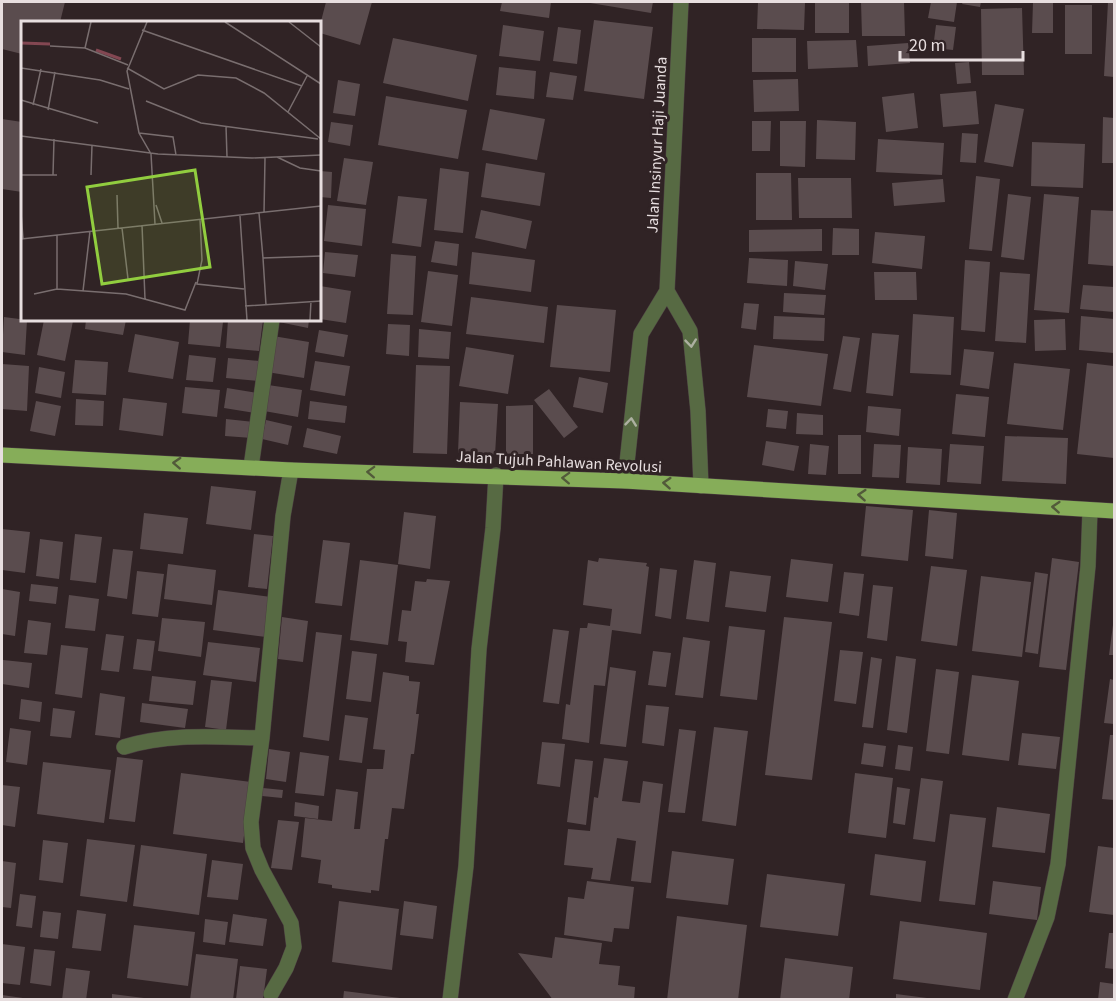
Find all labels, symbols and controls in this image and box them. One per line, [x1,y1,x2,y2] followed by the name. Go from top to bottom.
[21,21,321,321] inset map
[900,24,1023,62] scale bar
[909,33,945,58] text: 20 m
[641,56,673,234] street label: Jalan Insinyur Haji Juanda
[684,338,697,347] one-way arrow
[624,418,637,427] one-way arrow
[455,446,662,478] street label: Jalan Tujuh Pahlawan Revolusi
[172,457,181,470] one-way arrow
[367,465,376,478] one-way arrow
[562,472,571,485] one-way arrow
[662,477,671,490] one-way arrow
[857,488,866,501] one-way arrow
[1052,501,1061,514] one-way arrow

